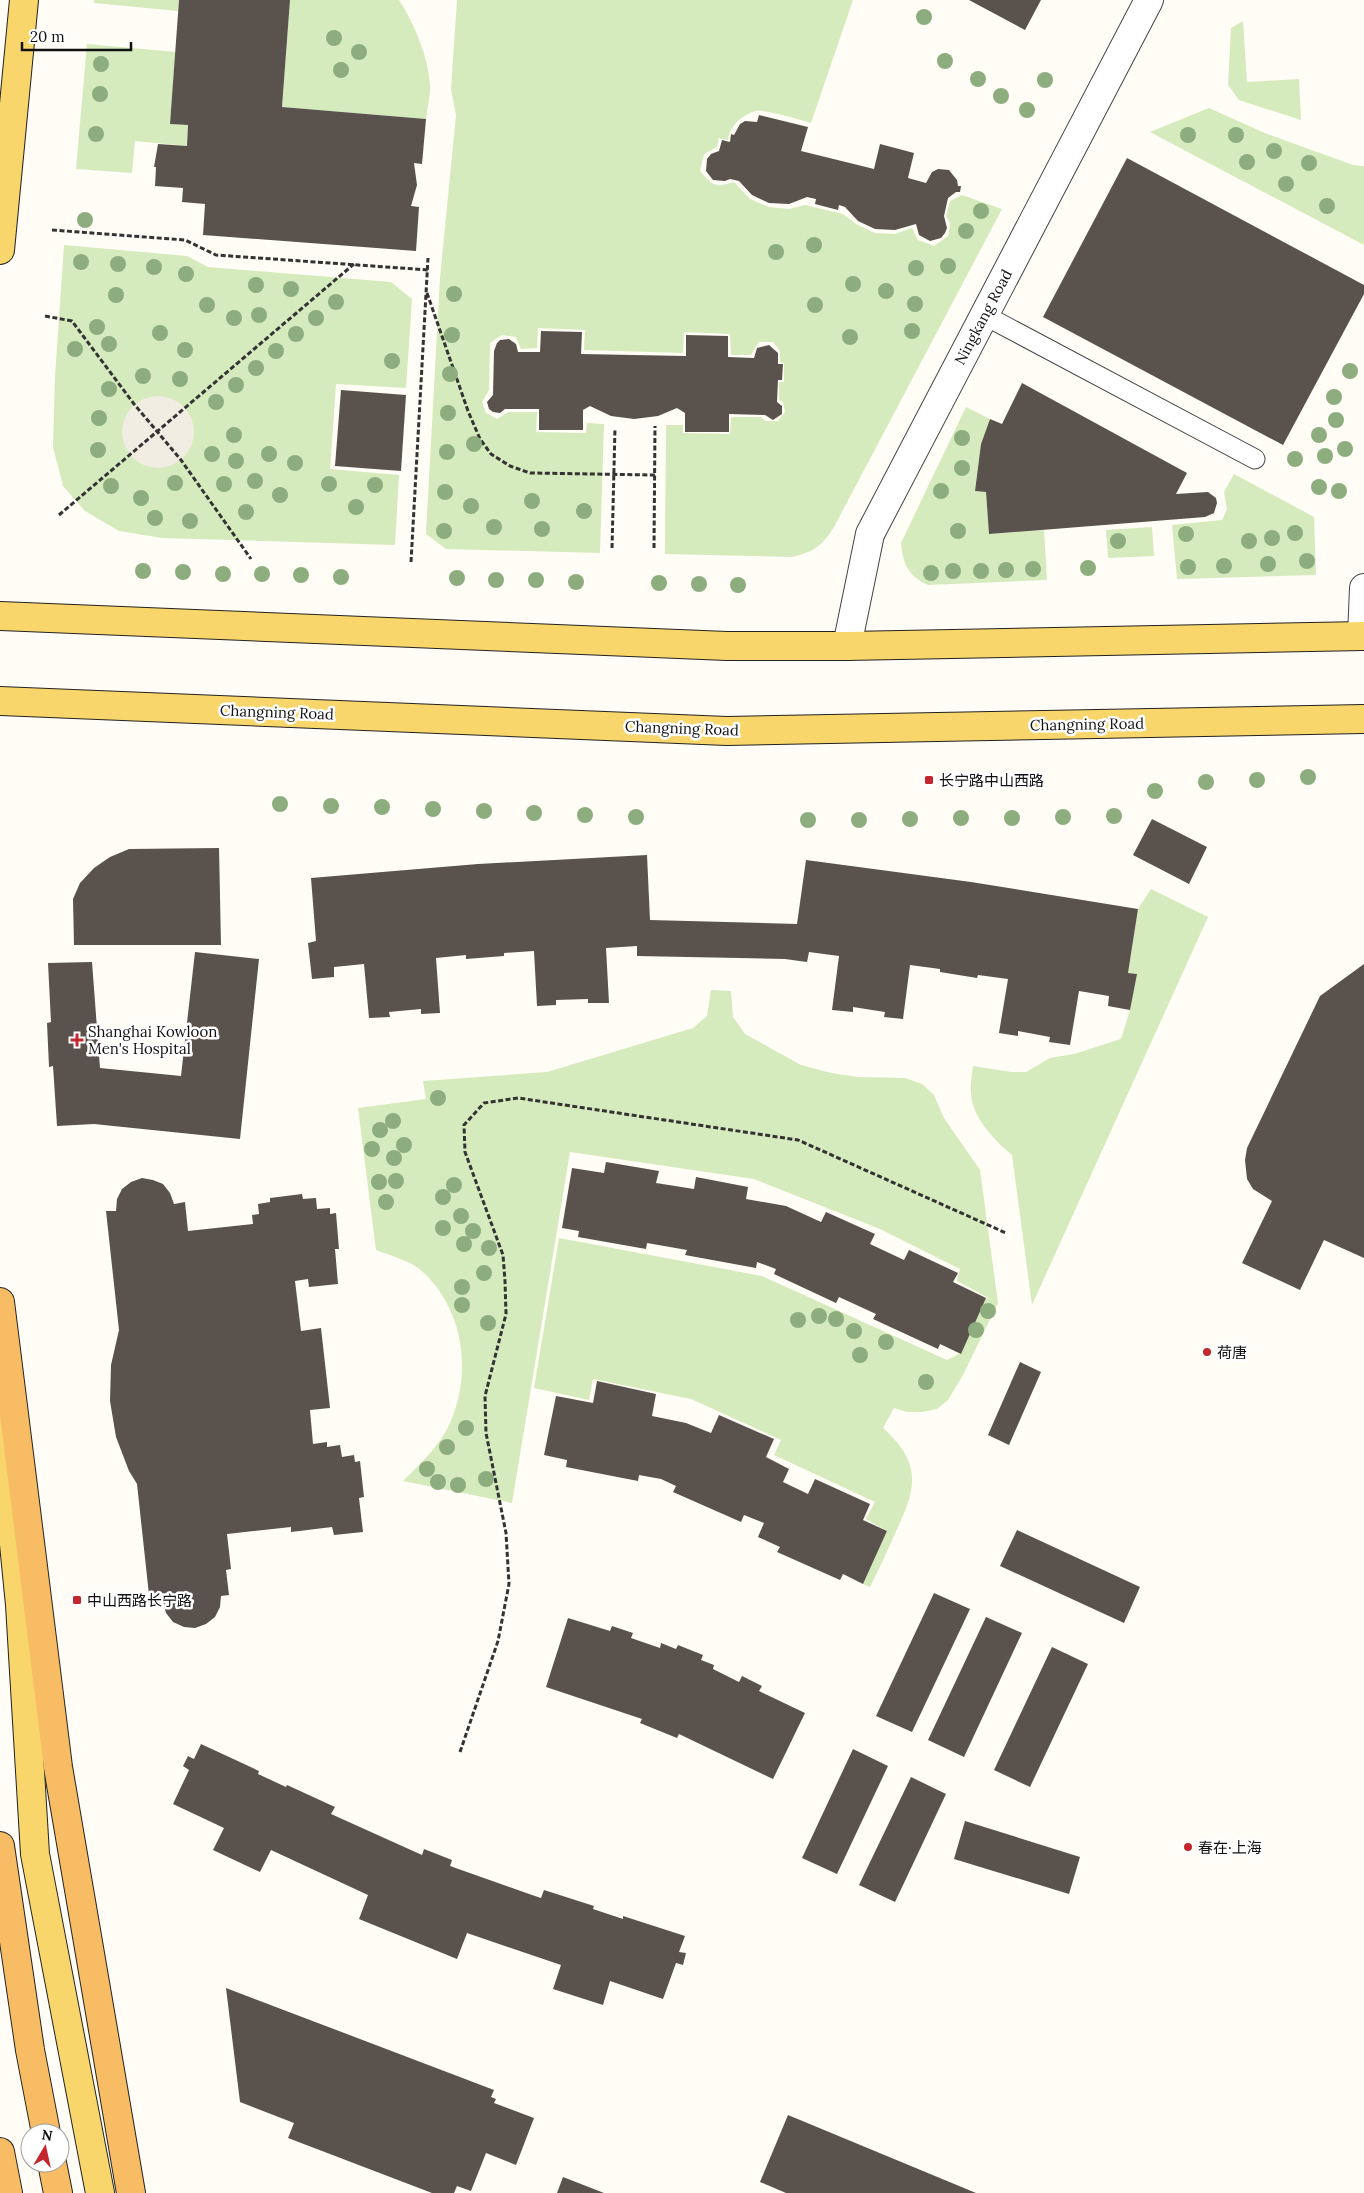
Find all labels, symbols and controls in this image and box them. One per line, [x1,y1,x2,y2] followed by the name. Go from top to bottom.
[22,20,131,52] scale bar
[30,27,65,46] text: 20 m
[950,266,1016,368] street label: Ningkang Road
[220,701,334,723] street label: Changning Road
[1030,714,1144,734] street label: Changning Road
[625,717,739,739] street label: Changning Road
[939,771,1044,790] place label: 长宁路中山西路
[923,774,935,786] marker: 长宁路中山西路
[88,1022,217,1058] place label: Shanghai Kowloon Men's Hospital
[70,1033,84,1047] marker: Shanghai Kowloon Men's Hospital
[1217,1343,1247,1362] place label: 荷唐
[1201,1346,1213,1358] marker: 荷唐
[87,1591,192,1610] place label: 中山西路长宁路
[71,1594,83,1606] marker: 中山西路长宁路
[1198,1838,1262,1857] place label: 春在·上海
[1182,1841,1194,1853] marker: 春在·上海
[20,2123,70,2173] north arrow
[40,2125,54,2145] text: N

